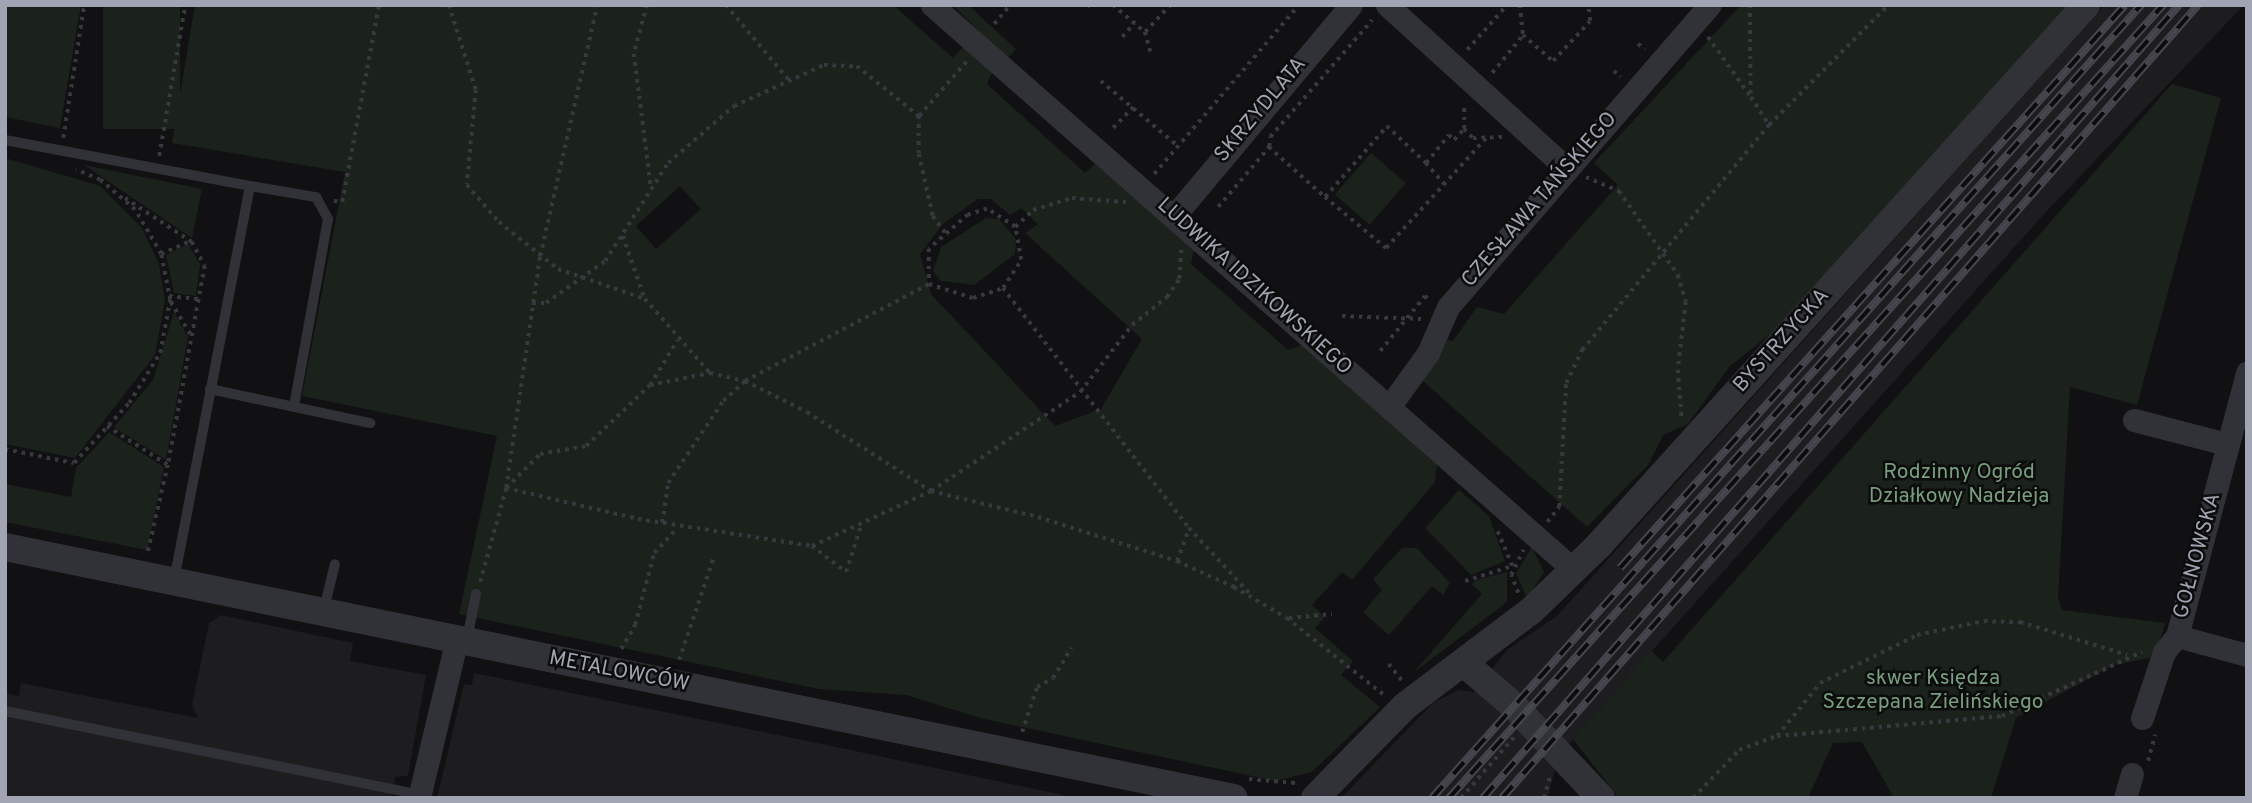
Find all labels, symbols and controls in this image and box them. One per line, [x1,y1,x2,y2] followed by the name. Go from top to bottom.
[1210,52,1312,168] street label: SKRZYDLATA
[1456,107,1624,293] street label: CZESŁAWA TAŃSKIEGO
[1151,193,1357,381] street label: LUDWIKA IDZIKOWSKIEGO
[1729,284,1835,398] street label: BYSTRZYCKA
[1869,460,2049,510] park label: Rodzinny Ogród Działkowy Nadzieja
[2169,491,2227,621] street label: GOŁNOWSKA
[547,646,691,698] street label: METALOWCÓW
[1823,666,2043,716] park label: skwer Księdza Szczepana Zielińskiego

